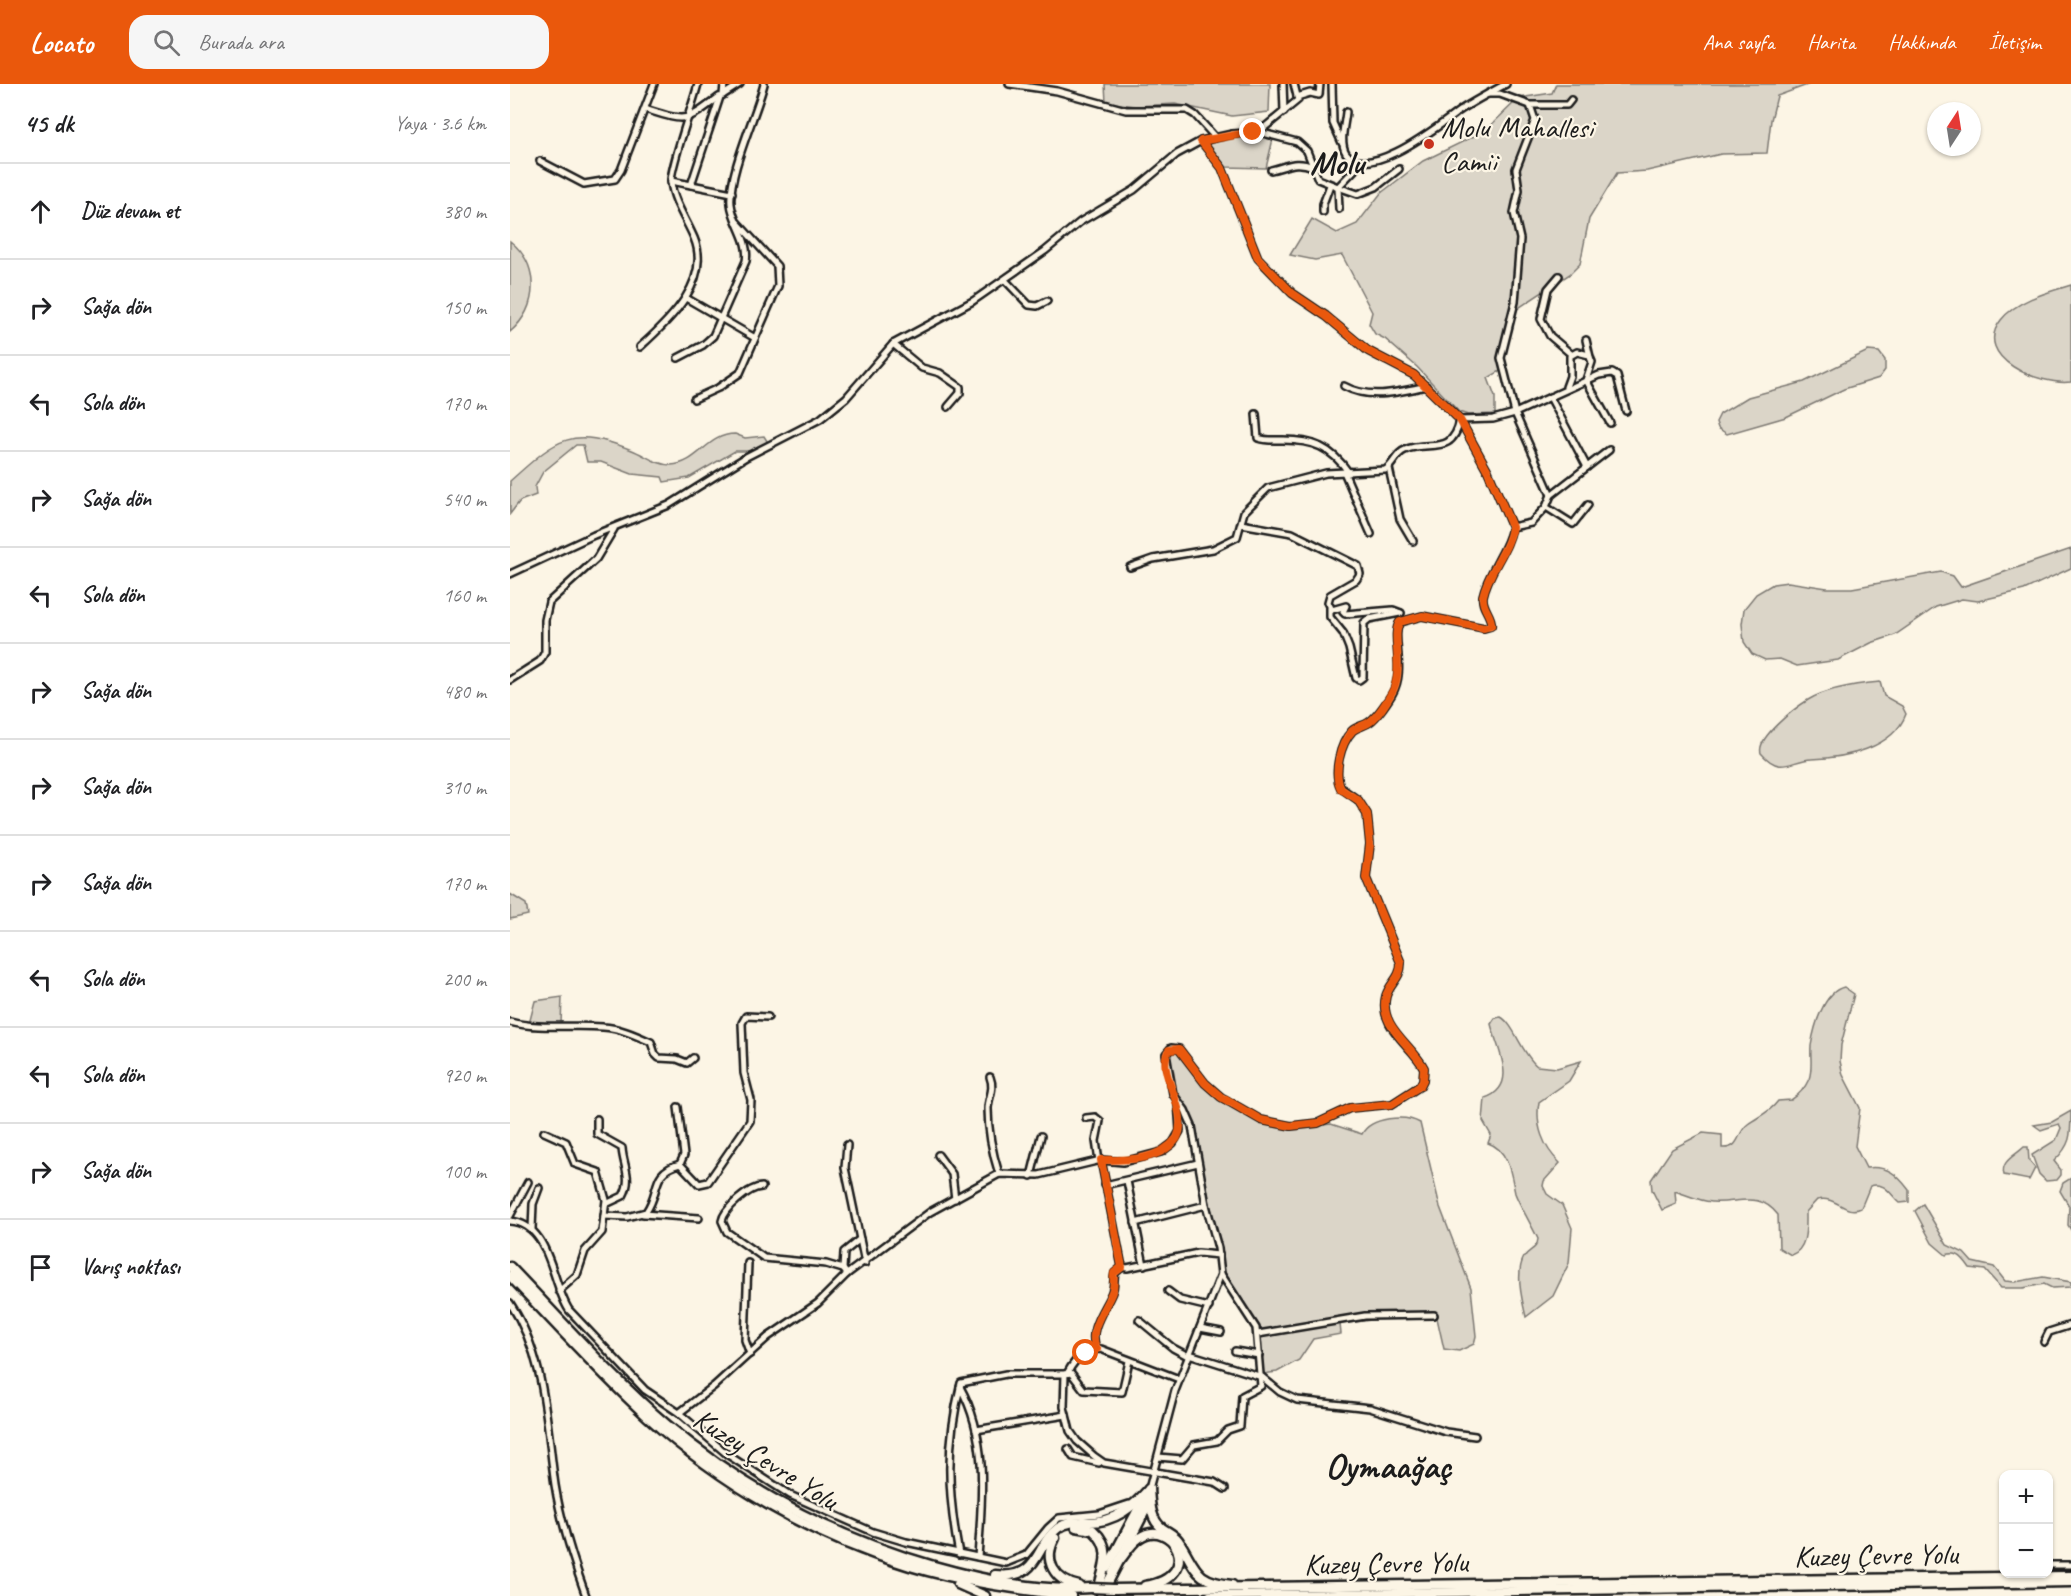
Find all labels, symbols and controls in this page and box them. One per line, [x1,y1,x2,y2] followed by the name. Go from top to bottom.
[129,15,549,69] search box
[30,25,93,60] text: Locato
[150,26,183,59] icon: search
[198,28,284,56] text: Burada ara
[1703,29,1774,55] text: Ana sayfa
[1807,29,1855,55] text: Harita
[1888,29,1956,55] text: Hakkında
[1989,29,2041,55] text: İletişim
[1927,102,1981,156] north arrow
[24,107,73,140] text: 45 dk
[1441,108,1596,180] place label: Molu Mahallesi Camii
[394,111,486,136] text: Yaya · 3.6 km
[1239,118,1265,144] route end
[1422,137,1436,151] marker: Molu Mahallesi Camii
[1310,142,1367,184] district label: Molu
[24,195,57,228] icon: ahead
[81,197,179,225] text: Düz devam et
[443,199,486,224] text: 380 m
[24,291,57,324] icon: right
[81,293,151,321] text: Sağa dön
[443,295,486,320] text: 150 m
[24,387,57,420] icon: left
[81,389,145,417] text: Sola dön
[443,391,486,416] text: 170 m
[24,483,57,516] icon: right
[81,485,151,513] text: Sağa dön
[443,487,486,512] text: 540 m
[24,579,57,612] icon: left
[81,581,145,609] text: Sola dön
[443,583,486,608] text: 160 m
[24,675,57,708] icon: right
[81,677,151,705] text: Sağa dön
[443,679,486,704] text: 480 m
[24,771,57,804] icon: right
[81,773,151,801] text: Sağa dön
[443,775,486,800] text: 310 m
[24,867,57,900] icon: right
[81,869,151,897] text: Sağa dön
[443,871,486,896] text: 170 m
[24,963,57,996] icon: left
[81,965,145,993] text: Sola dön
[443,967,486,992] text: 200 m
[24,1059,57,1092] icon: left
[81,1061,145,1089] text: Sola dön
[443,1063,486,1088] text: 920 m
[24,1155,57,1188] icon: right
[81,1157,151,1185] text: Sağa dön
[443,1159,486,1184] text: 100 m
[24,1251,57,1284] icon: arrive
[81,1253,180,1281] text: Varış noktası
[1072,1339,1098,1365] route start
[686,1399,847,1520] street label: Kuzey Çevre Yolu
[1325,1443,1453,1489] district label: Oymaağaç
[1999,1470,2053,1578] map controls
[1999,1470,2053,1524] button: +
[1999,1524,2053,1578] button: −
[1794,1535,1960,1575] street label: Kuzey Çevre Yolu
[1304,1543,1470,1583] street label: Kuzey Çevre Yolu

